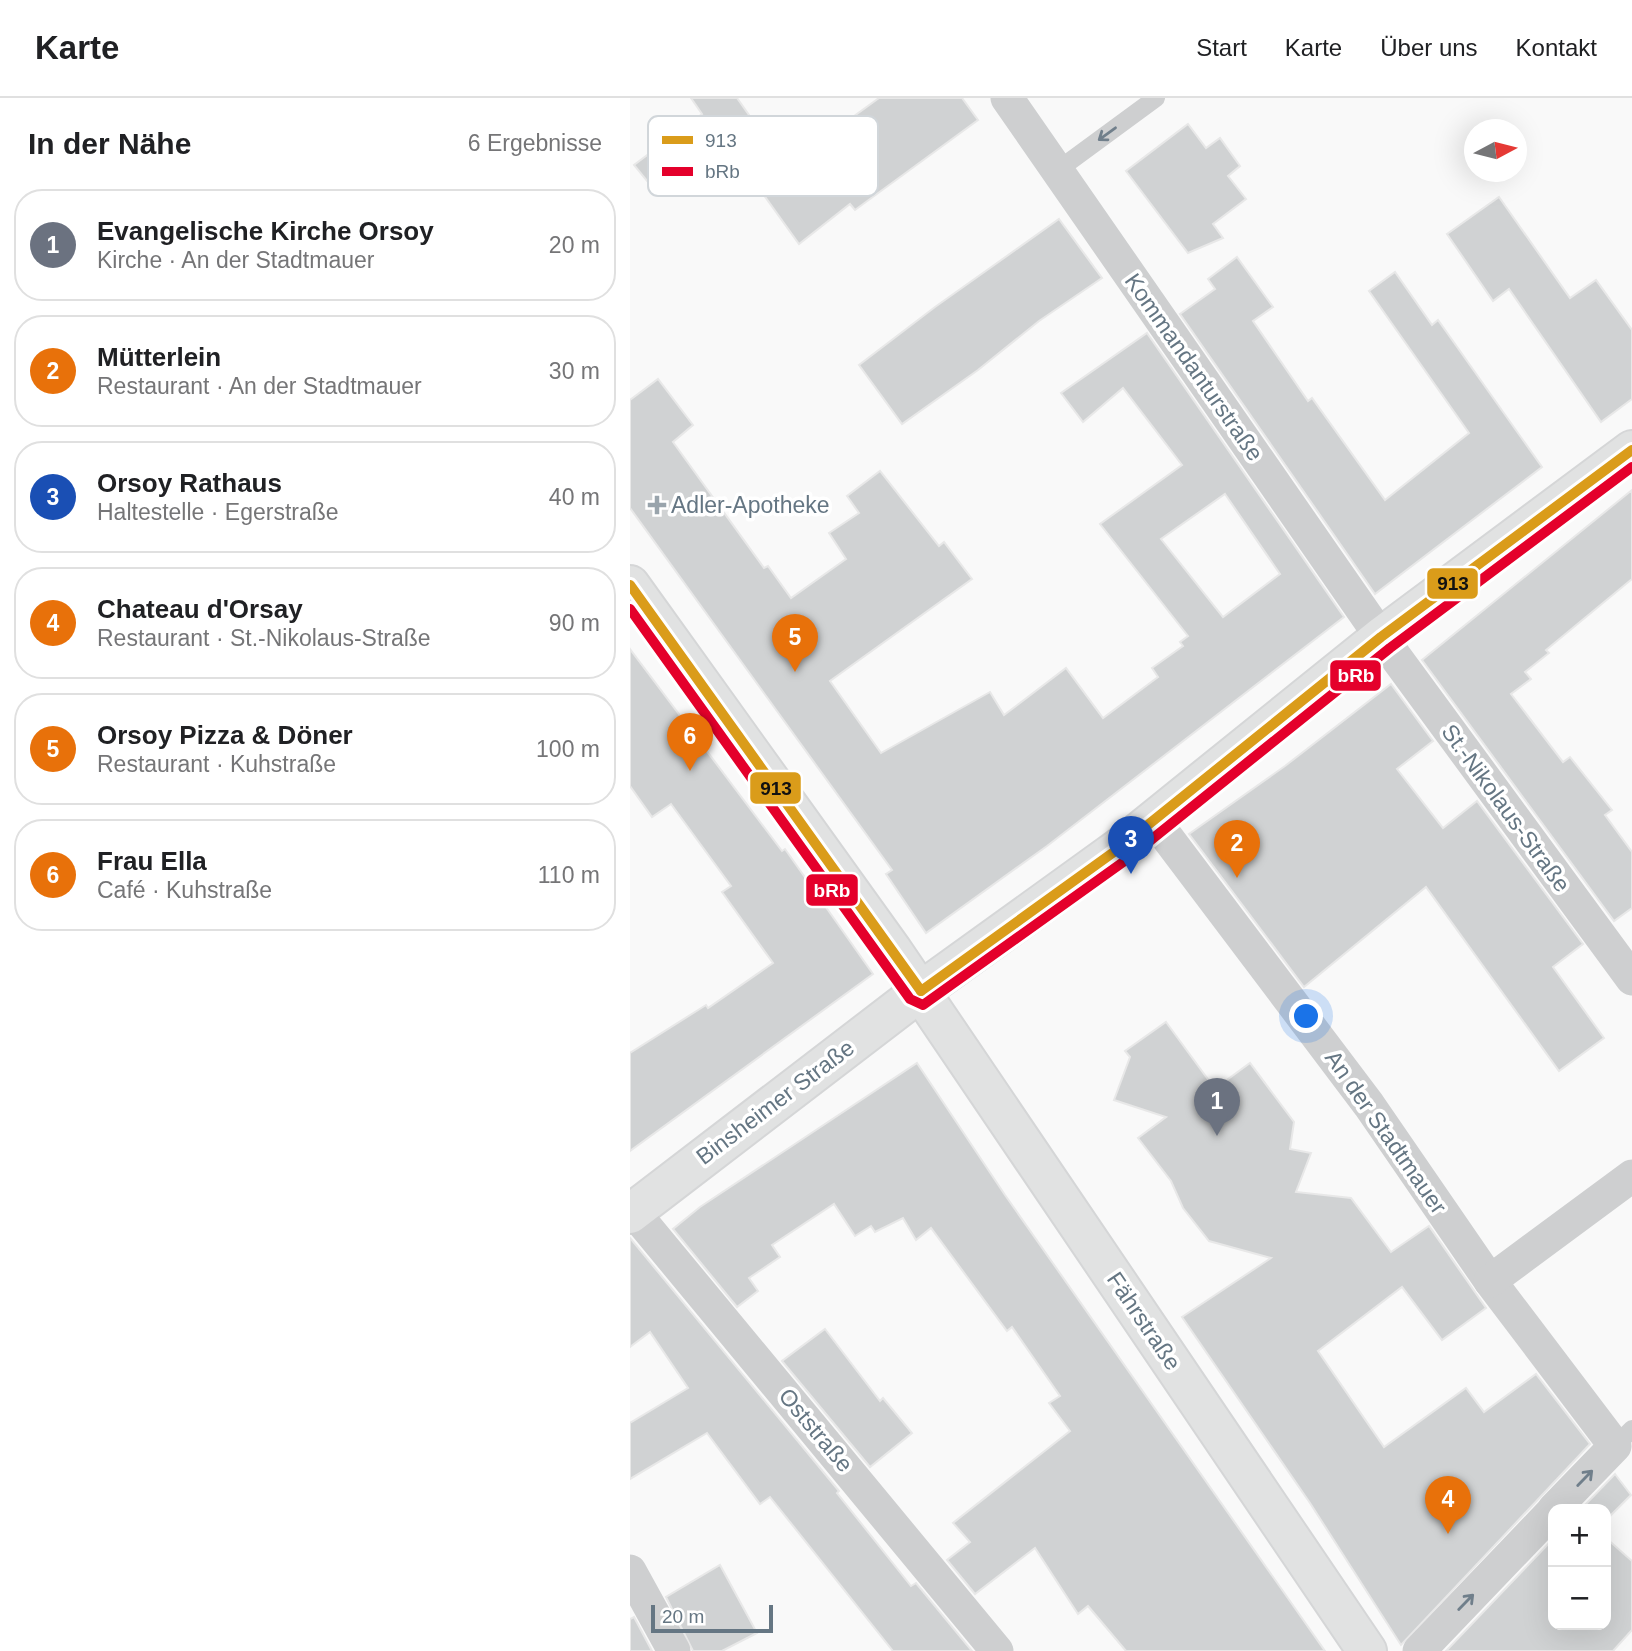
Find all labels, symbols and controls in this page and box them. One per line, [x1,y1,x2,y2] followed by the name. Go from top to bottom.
[35,29,119,66] text: Karte
[1196,34,1247,61] text: Start
[1285,34,1342,61] text: Karte
[1380,34,1478,61] text: Über uns
[1516,34,1597,61] text: Kontakt
[648,116,878,196] legend
[1464,119,1527,182] north arrow
[28,127,191,160] text: In der Nähe
[1098,127,1117,141] one-way arrow
[468,130,602,156] text: 6 Ergebnisse
[705,130,737,151] text: 913
[705,161,740,182] text: bRb
[97,216,434,246] text: Evangelische Kirche Orsoy
[47,232,59,258] text: 1
[549,232,600,258] text: 20 m
[97,247,374,273] text: Kirche · An der Stadtmauer
[1120,268,1268,466] street label: Kommandanturstraße
[97,342,221,372] text: Mütterlein
[47,358,59,384] text: 2
[549,358,600,384] text: 30 m
[97,373,422,399] text: Restaurant · An der Stadtmauer
[97,468,282,498] text: Orsoy Rathaus
[47,484,59,510] text: 3
[549,484,600,510] text: 40 m
[671,492,830,518] place label: Adler-Apotheke
[649,497,665,513] marker: Adler-Apotheke
[97,499,339,525] text: Haltestelle · Egerstraße
[1426,567,1479,600] line badge: 913
[1437,573,1469,594] text: 913
[97,594,303,624] text: Chateau d'Orsay
[47,610,59,636] text: 4
[549,610,600,636] text: 90 m
[772,614,818,672] pin: 5
[97,625,431,651] text: Restaurant · St.-Nikolaus-Straße
[1329,659,1382,692] line badge: bRb
[1338,665,1374,686] text: bRb
[667,713,713,771] pin: 6
[1437,719,1575,897] street label: St.-Nikolaus-Straße
[97,720,353,750] text: Orsoy Pizza & Döner
[47,736,59,762] text: 5
[536,736,600,762] text: 100 m
[97,751,336,777] text: Restaurant · Kuhstraße
[749,771,802,805] line badge: 913
[760,778,792,799] text: 913
[1108,816,1154,874] pin: 3
[1214,820,1260,878] pin: 2
[97,846,207,876] text: Frau Ella
[47,862,59,888] text: 6
[538,862,600,888] text: 110 m
[805,873,859,907] line badge: bRb
[97,877,272,903] text: Café · Kuhstraße
[814,880,850,901] text: bRb
[1289,999,1323,1033] your location
[691,1034,859,1170] street label: Binsheimer Straße
[1320,1045,1452,1219] street label: An der Stadtmauer
[1194,1078,1240,1136] pin: 1
[1102,1267,1186,1375] street label: Fährstraße
[774,1383,858,1477] street label: Oststraße
[1576,1470,1593,1487] one-way arrow
[1425,1476,1471,1534] pin: 4
[1548,1504,1611,1630] map controls
[1548,1504,1611,1567] button: +
[1548,1567,1611,1630] button: −
[1457,1594,1474,1611] one-way arrow
[651,1602,774,1634] scale bar
[662,1606,704,1627] text: 20 m

